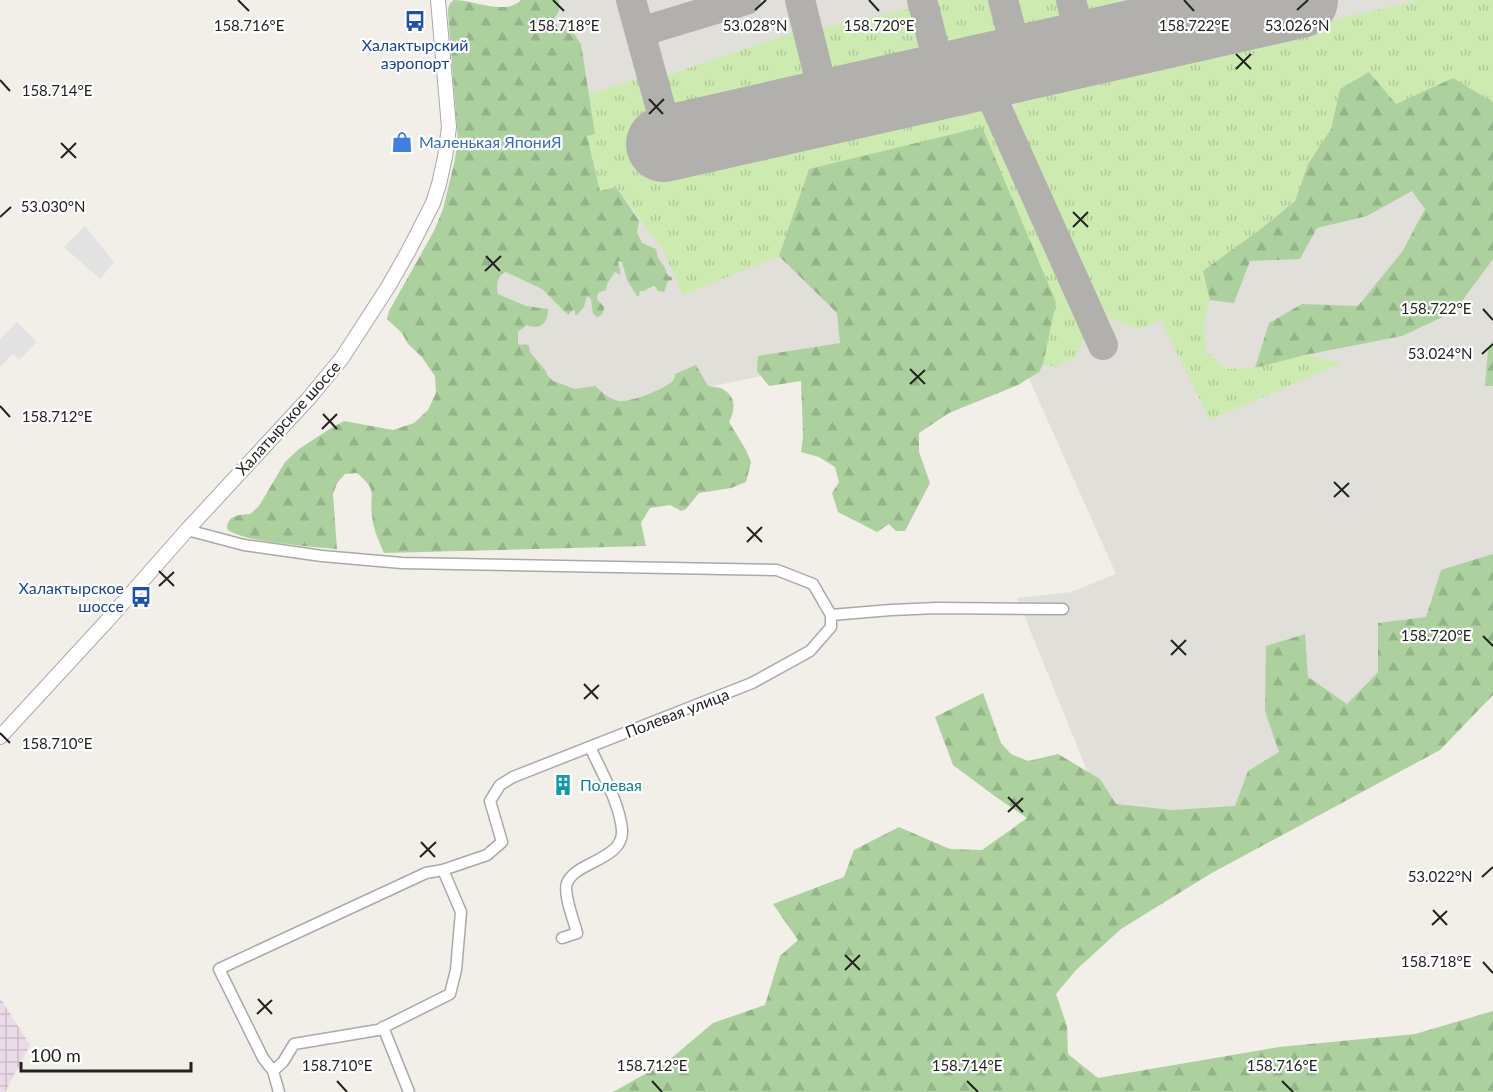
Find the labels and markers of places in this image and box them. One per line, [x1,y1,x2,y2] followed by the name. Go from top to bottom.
[403,9,427,33] bus stop icon: Халактырский аэропорт
[362,35,468,72] place label: Халактырский аэропорт
[390,130,414,154] shop icon: Маленькая ЯпониЯ
[419,132,562,151] place label: Маленькая ЯпониЯ
[18,578,124,615] place label: Халактырское шоссе
[129,585,153,609] bus stop icon: Халактырское шоссе
[551,773,575,797] building icon: Полевая
[580,775,642,794] place label: Полевая

